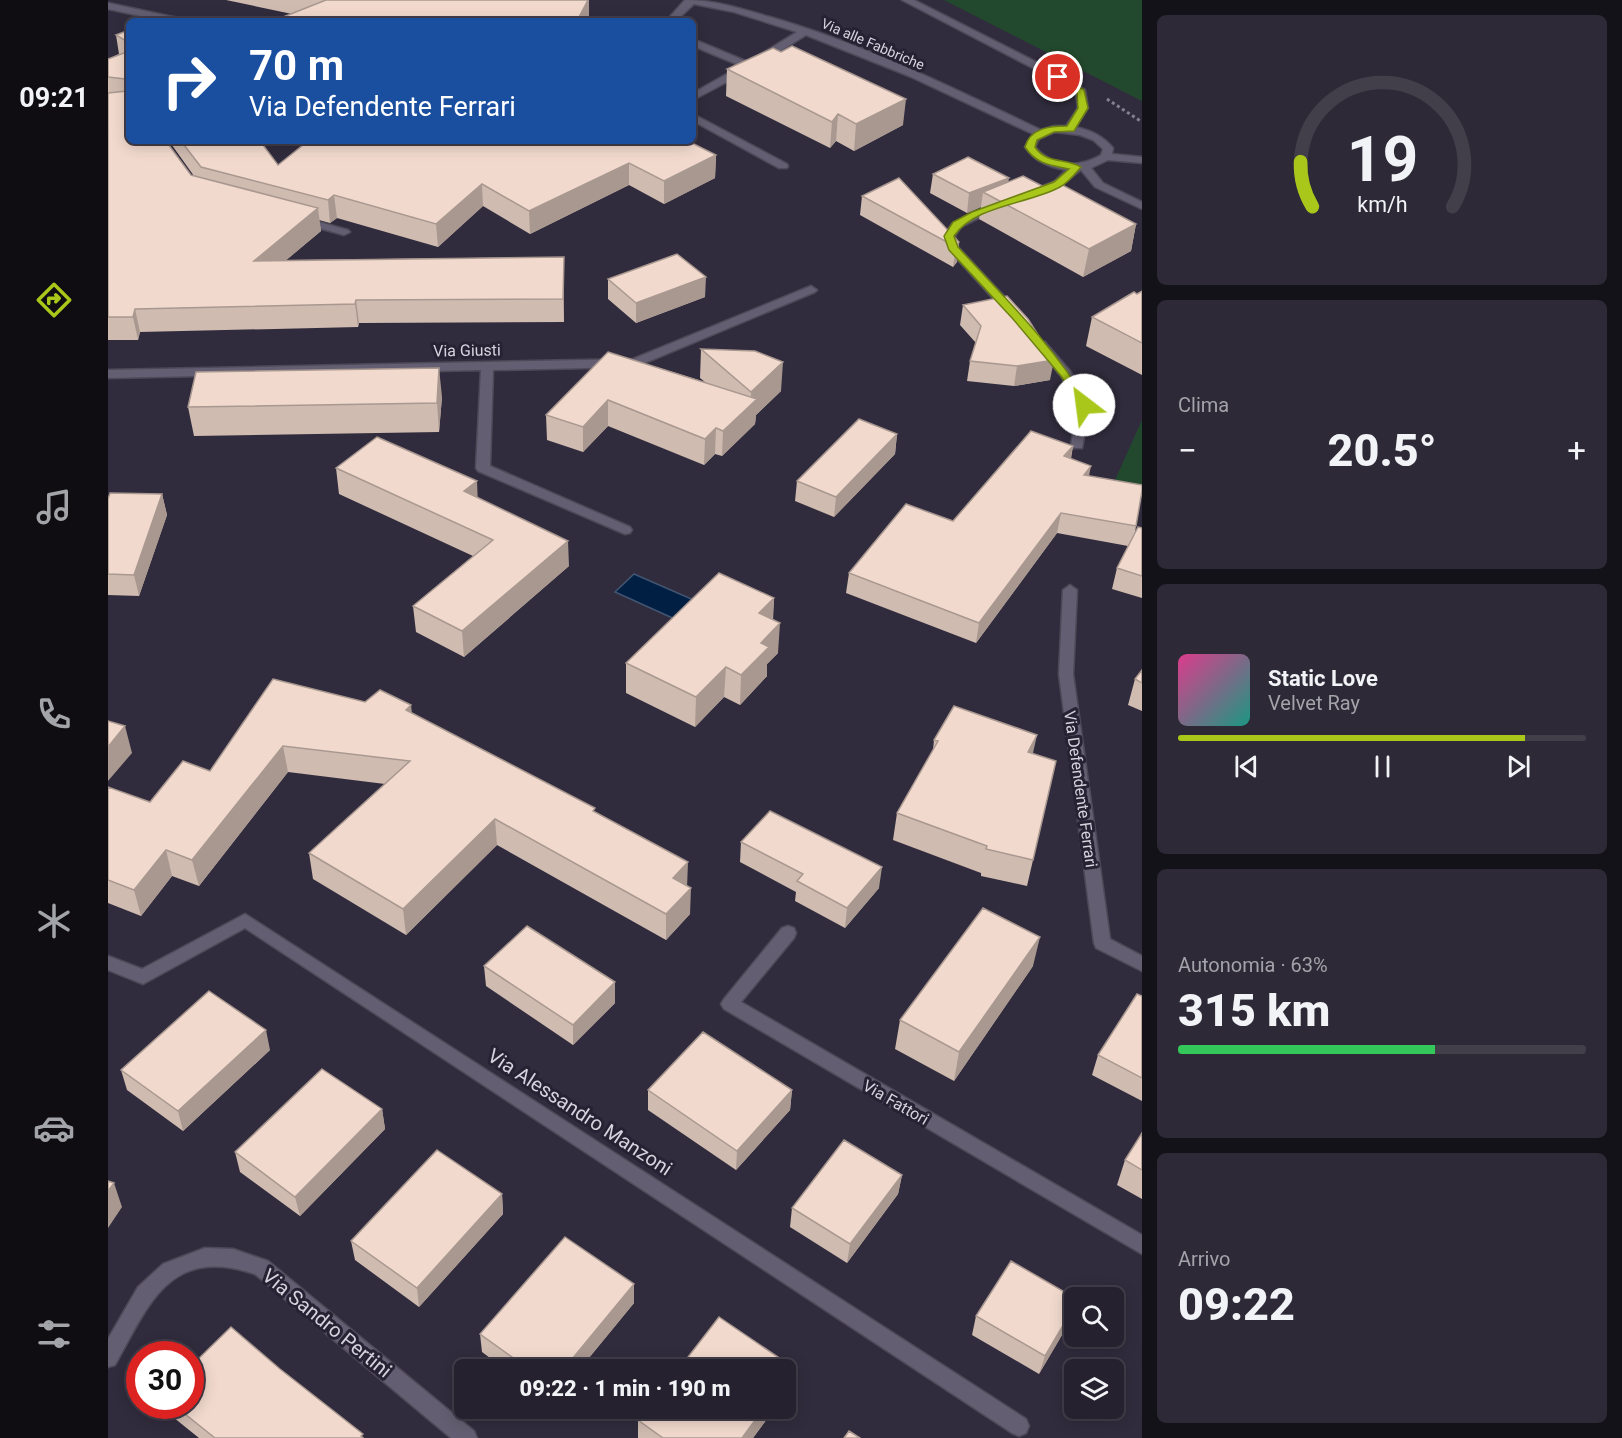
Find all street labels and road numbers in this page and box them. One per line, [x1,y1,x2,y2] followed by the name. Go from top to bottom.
[819,15,927,73] street label: Via alle Fabbriche
[433,340,501,361] street label: Via Giusti
[1060,709,1101,869] street label: Via Defendente Ferrari
[483,1043,677,1181] street label: Via Alessandro Manzoni
[859,1076,932,1129] street label: Via Fattori
[258,1264,396,1382] street label: Via Sandro Pertini

